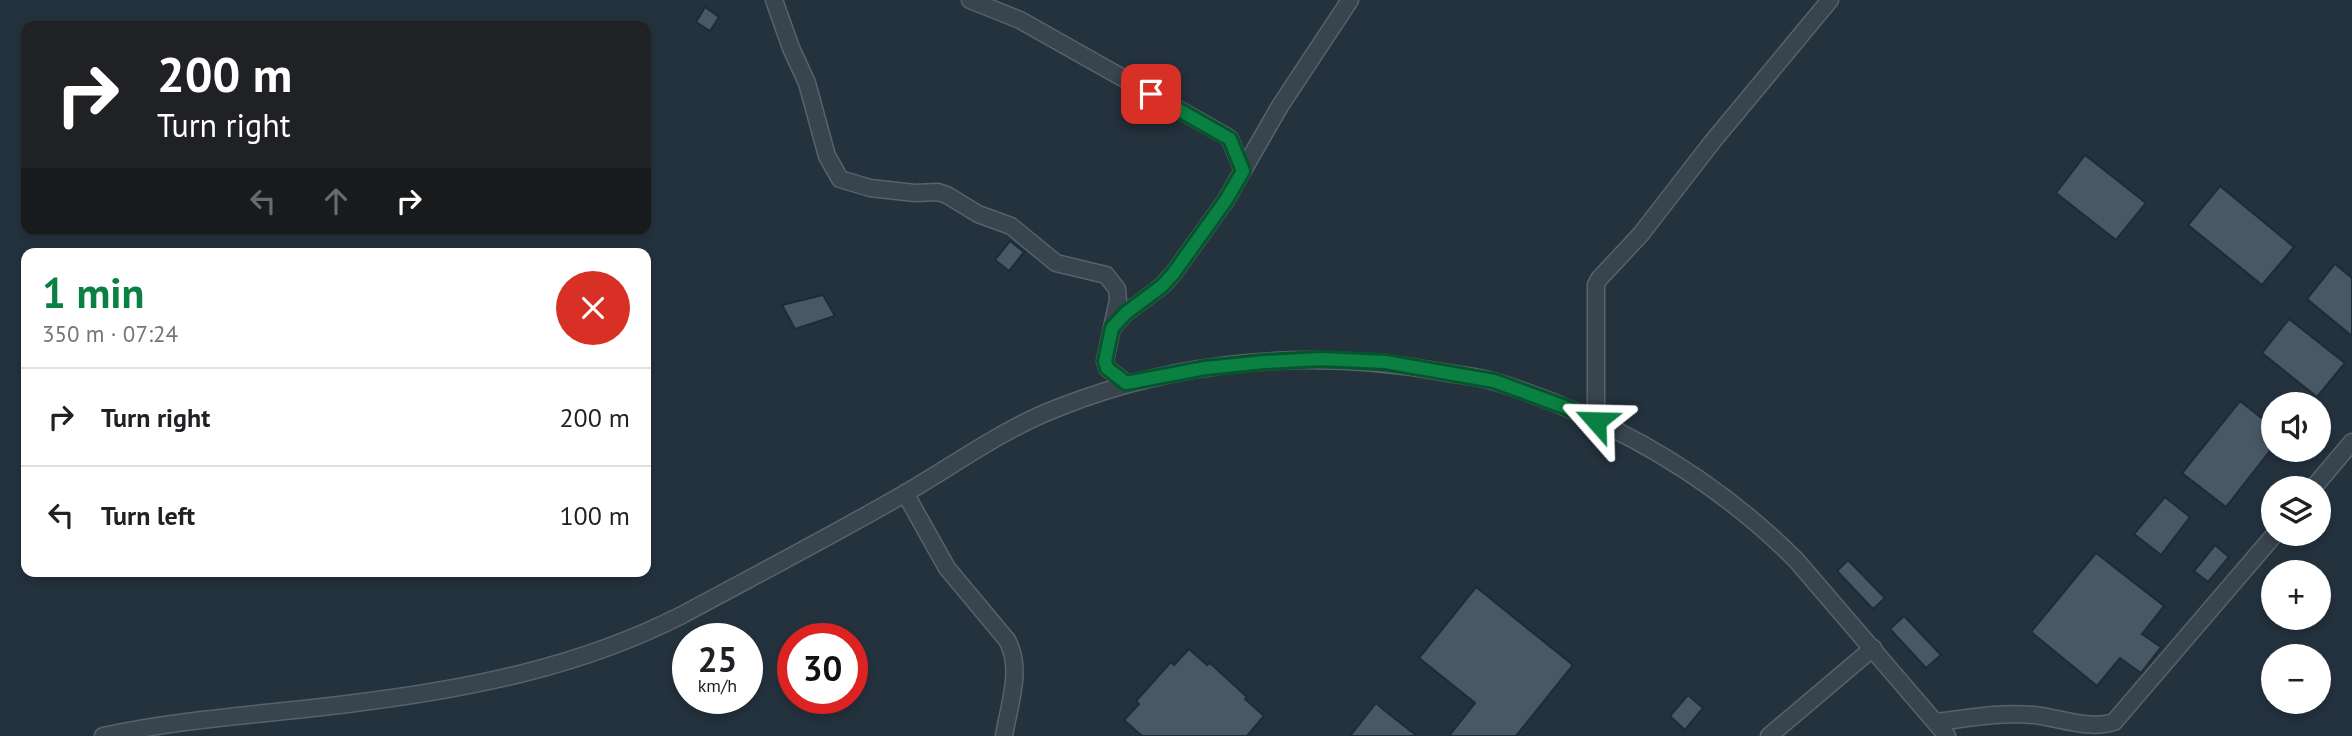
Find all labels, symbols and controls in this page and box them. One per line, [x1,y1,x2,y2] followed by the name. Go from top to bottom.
[157,42,292,106] text: 200 m
[42,49,133,140] icon: right
[1121,64,1181,124] pin
[1132,75,1170,113] icon: arrive
[157,104,291,146] text: Turn right
[244,182,282,220] icon: left
[317,182,355,220] icon: ahead
[390,182,428,220] icon: right
[42,265,144,320] text: 1 min
[556,271,630,345] button: close
[42,319,178,348] text: 350 m · 07:24
[1559,384,1633,458] position arrow
[2261,392,2331,714] map controls
[2261,392,2331,462] button: sound
[42,398,80,436] icon: right
[101,401,210,434] text: Turn right
[559,401,630,434] text: 200 m
[2261,476,2331,546] button: layers
[42,496,80,534] icon: left
[101,499,195,532] text: Turn left
[559,499,630,532] text: 100 m
[2261,560,2331,630] button: +
[777,623,868,714] speed limit sign: 30
[698,636,737,682] text: 25
[2261,644,2331,714] button: −
[698,674,737,697] text: km/h

